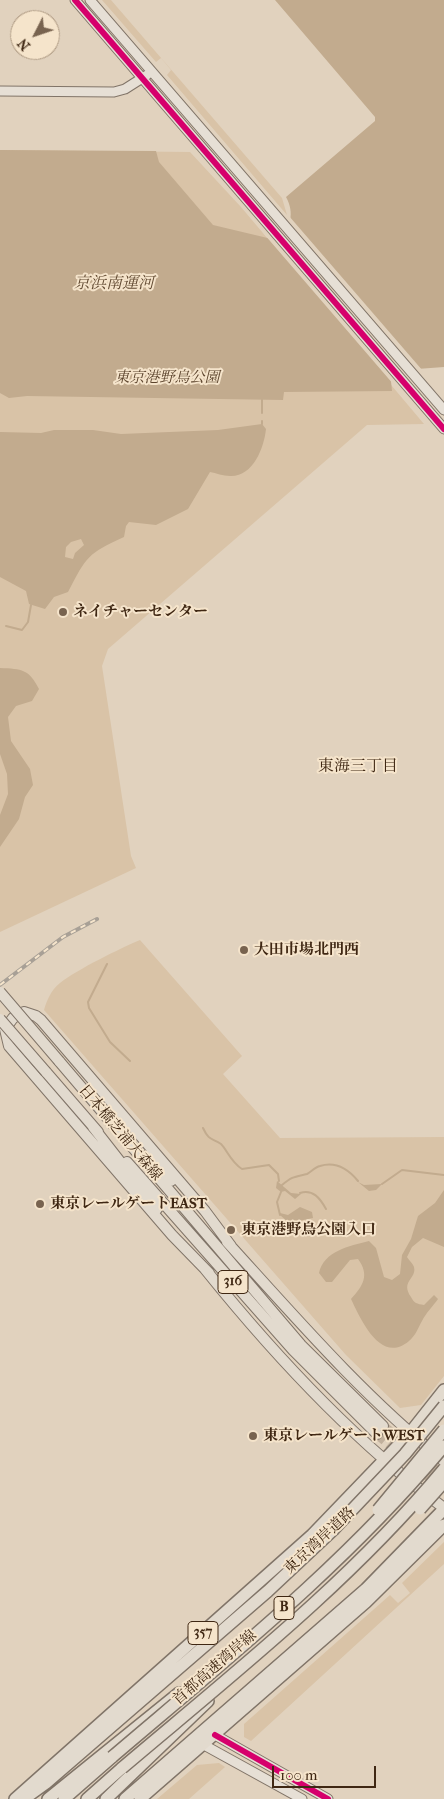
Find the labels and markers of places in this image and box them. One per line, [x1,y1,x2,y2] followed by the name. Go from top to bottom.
[73,603,208,621] place label: ネイチャーセンター
[57,606,69,618] marker: ネイチャーセンター
[254,941,359,959] place label: 大田市場北門西
[238,944,250,956] marker: 大田市場北門西
[50,1195,207,1213] place label: 東京レールゲートEAST
[34,1198,46,1210] marker: 東京レールゲートEAST
[241,1221,376,1239] place label: 東京港野鳥公園入口
[225,1224,237,1236] marker: 東京港野鳥公園入口
[263,1427,425,1445] place label: 東京レールゲートWEST
[247,1430,259,1442] marker: 東京レールゲートWEST

